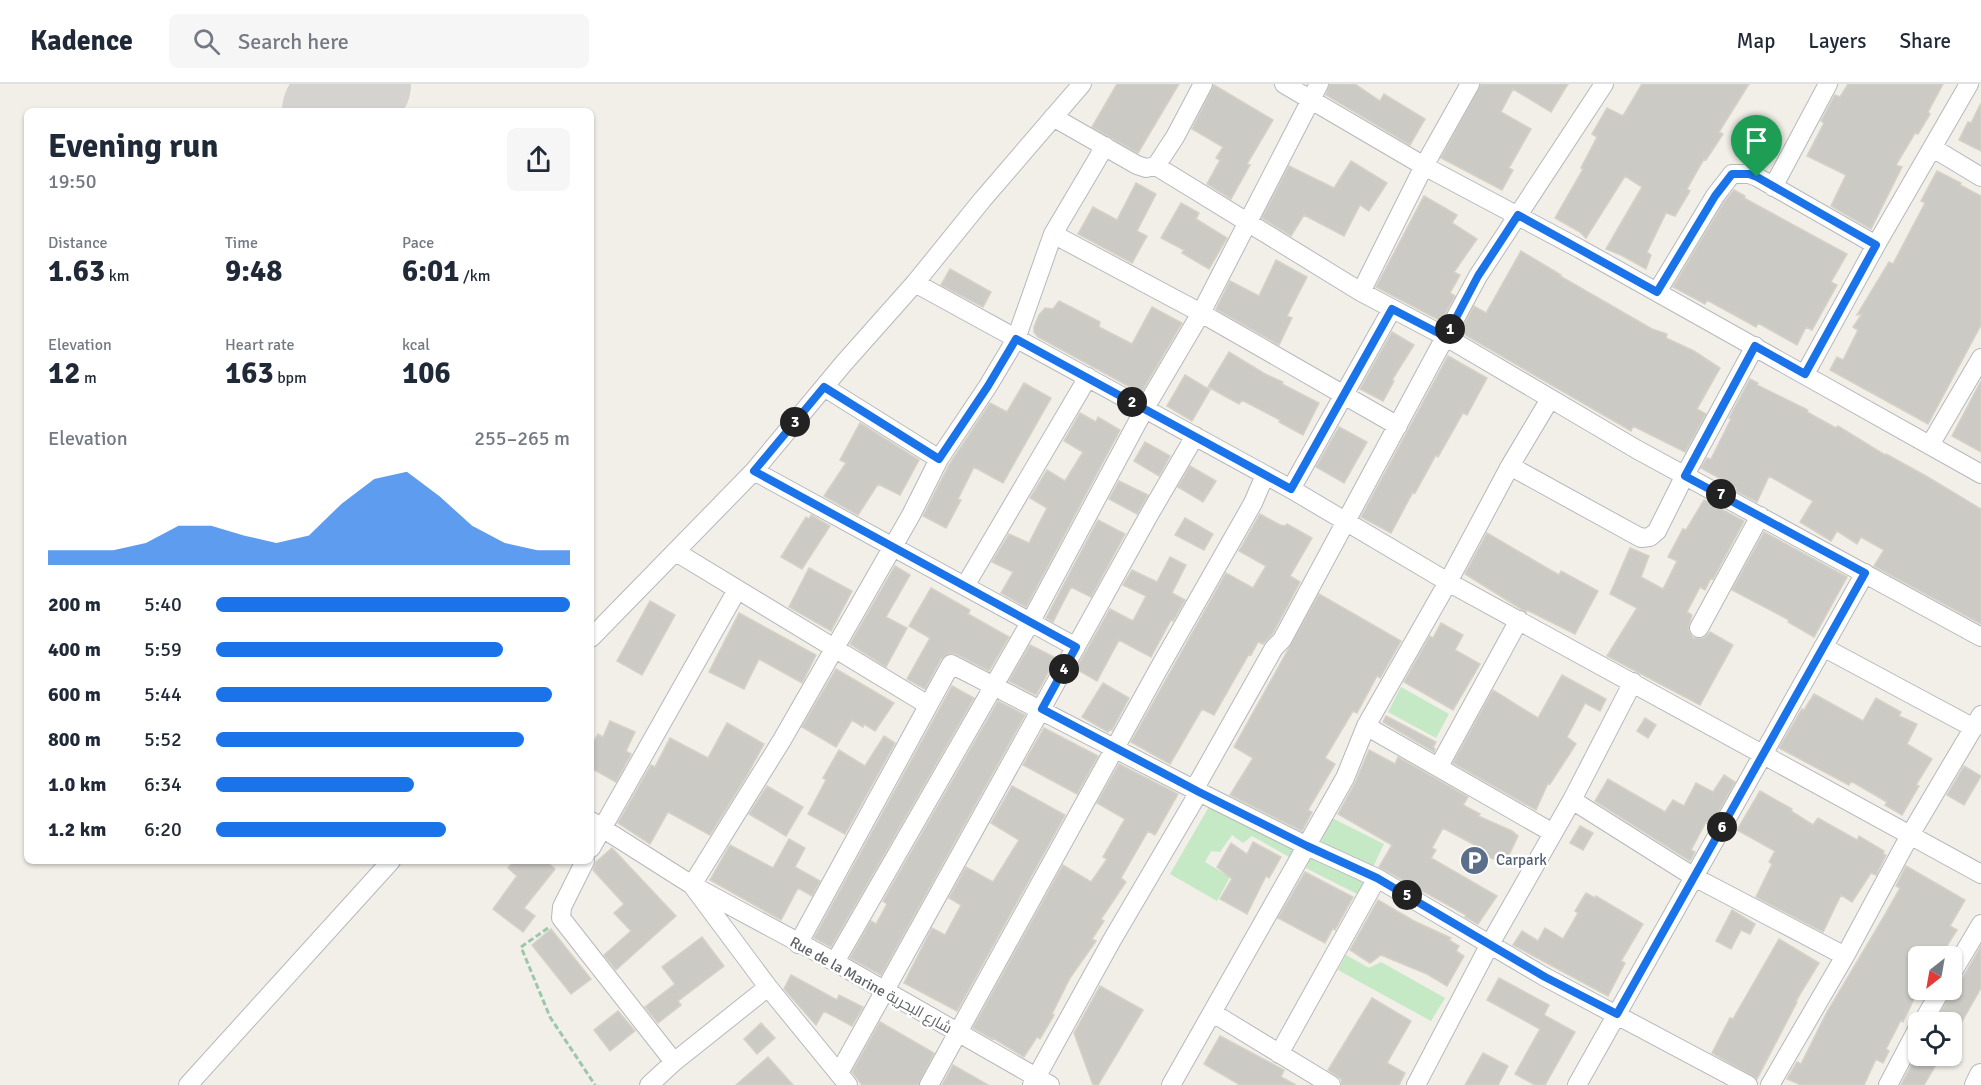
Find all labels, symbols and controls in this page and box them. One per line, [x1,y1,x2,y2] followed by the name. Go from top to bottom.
[169,14,589,68] search box
[30,24,133,58] text: Kadence
[190,25,223,58] icon: search
[238,28,349,55] text: Search here
[1737,28,1775,54] text: Map
[1808,28,1866,54] text: Layers
[1899,28,1951,54] text: Share
[1731,115,1782,177] pin
[1740,124,1773,157] icon: arrive
[48,126,218,167] text: Evening run
[507,128,570,191] button: share
[48,169,97,194] text: 19:50
[48,233,108,253] text: Distance
[225,233,258,253] text: Time
[402,233,434,253] text: Pace
[48,253,105,290] text: 1.63
[225,253,282,290] text: 9:48
[402,253,459,290] text: 6:01
[105,266,130,286] text: km
[459,266,491,286] text: /km
[1435,314,1465,344] pin: 1
[1446,319,1454,339] text: 1
[48,335,112,355] text: Elevation
[225,335,294,355] text: Heart rate
[402,335,430,355] text: kcal
[48,355,80,392] text: 12
[225,355,274,392] text: 163
[402,355,451,392] text: 106
[80,368,97,388] text: m
[274,368,307,388] text: bpm
[1117,387,1147,417] pin: 2
[1128,392,1136,412] text: 2
[780,407,810,437] pin: 3
[791,412,799,432] text: 3
[48,426,128,451] text: Elevation
[474,426,570,451] text: 255–265 m
[1706,479,1736,509] pin: 7
[1717,484,1725,504] text: 7
[48,592,101,617] text: 200 m
[144,592,182,617] text: 5:40
[48,637,101,662] text: 400 m
[144,637,182,662] text: 5:59
[1049,654,1079,684] pin: 4
[1060,659,1068,679] text: 4
[48,682,101,707] text: 600 m
[144,682,182,707] text: 5:44
[48,727,101,752] text: 800 m
[144,727,182,752] text: 5:52
[48,772,106,797] text: 1.0 km
[144,772,182,797] text: 6:34
[1707,812,1737,842] pin: 6
[48,817,106,842] text: 1.2 km
[144,817,182,842] text: 6:20
[1718,817,1726,837] text: 6
[1459,844,1491,876] parking icon: Carpark
[1496,851,1547,869] place label: Carpark
[1392,880,1422,910] pin: 5
[1403,885,1411,905] text: 5
[786,933,955,1039] street label: Rue de la Marine شارع البحرية
[1908,946,1962,1000] north arrow
[1908,946,1962,1066] map controls
[1908,1012,1962,1066] button: locate

